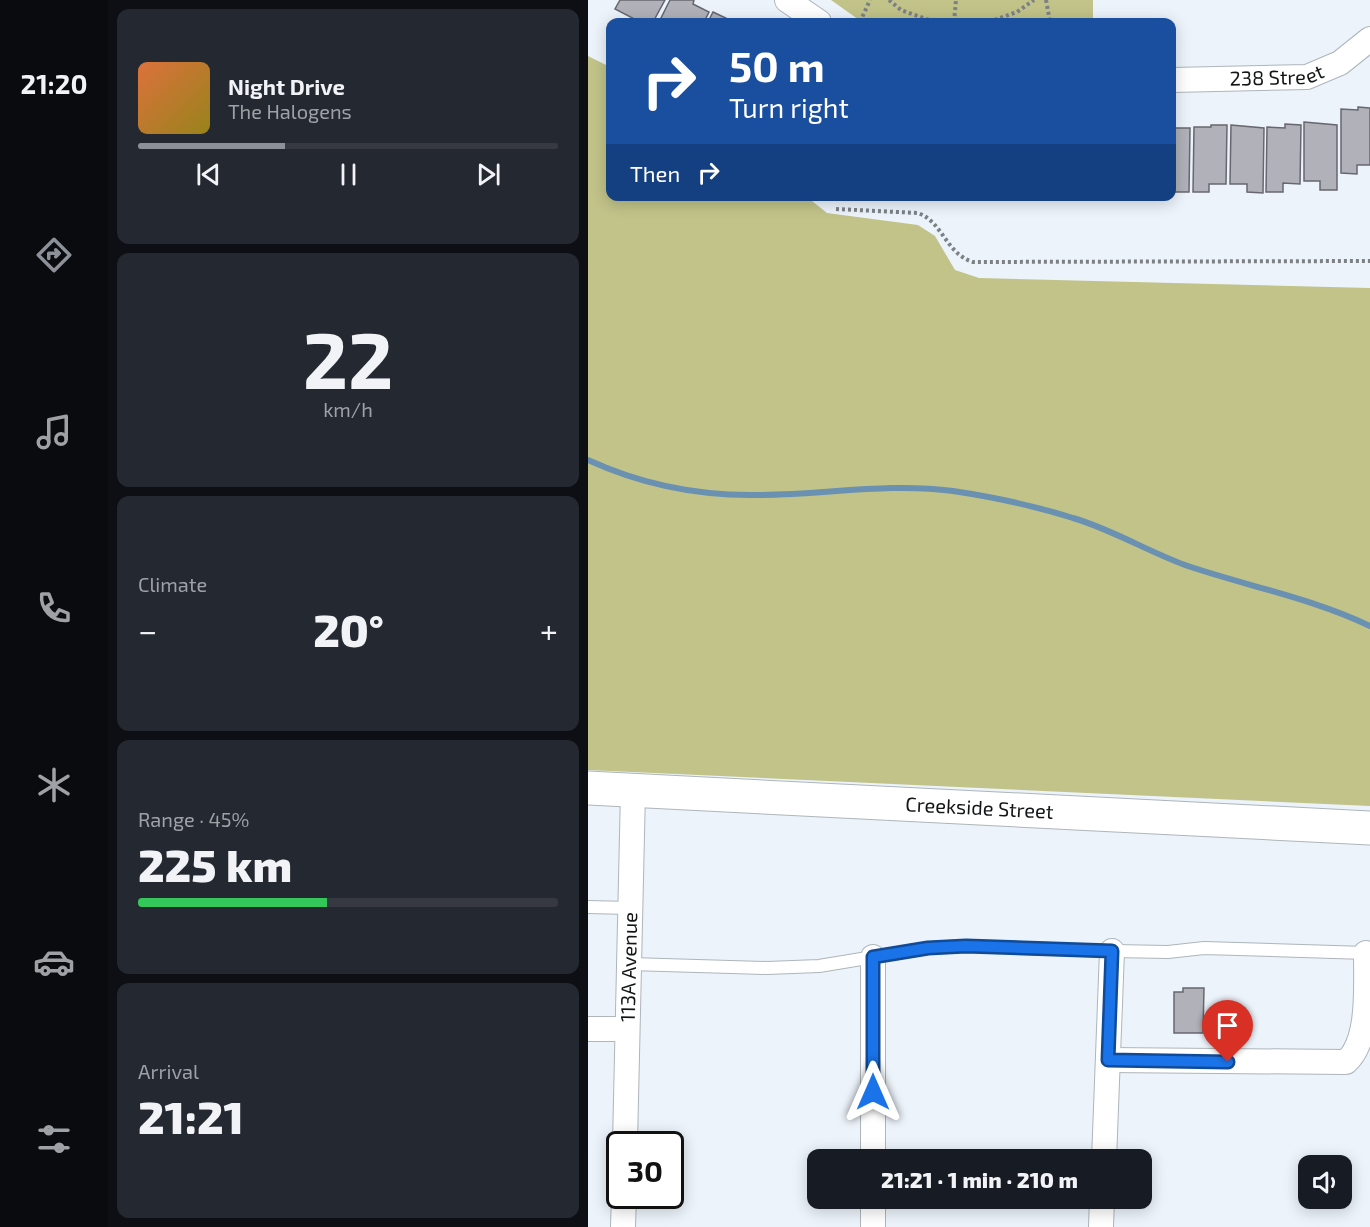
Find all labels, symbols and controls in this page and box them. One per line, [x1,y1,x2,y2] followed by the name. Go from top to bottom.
[729,40,825,90] text: 50 m
[630,42,708,120] icon: right
[1229,58,1328,90] street label: 238 Street
[20,67,88,99] text: 21:20
[228,73,345,99] text: Night Drive
[729,91,849,123] text: Turn right
[228,99,352,123] text: The Halogens
[692,156,725,189] icon: right
[192,158,225,191] icon: previous
[332,158,365,191] icon: pause
[472,158,505,191] icon: next
[630,160,680,186] text: Then
[33,234,75,276] icon: directions
[303,311,393,405] text: 22
[323,397,373,421] text: km/h
[33,411,75,453] icon: music
[138,572,207,596] text: Climate
[33,587,75,629] icon: phone
[313,602,384,656] text: 20°
[138,610,157,650] text: −
[540,610,558,650] text: +
[33,764,75,806] icon: climate
[905,791,1055,823] street label: Creekside Street
[138,807,249,831] text: Range · 45%
[138,837,292,891] text: 225 km
[615,912,641,1022] street label: 113A Avenue
[33,941,75,983] icon: car
[1202,1000,1253,1062] pin
[1211,1009,1244,1042] icon: arrive
[138,1059,199,1083] text: Arrival
[841,1060,905,1124] position arrow
[138,1089,244,1143] text: 21:21
[33,1118,75,1160] icon: filters
[606,1131,684,1209] speed limit sign: 30
[1298,1155,1352,1209] map controls
[1298,1155,1352,1209] button: sound
[881,1166,1078,1192] text: 21:21 · 1 min · 210 m

